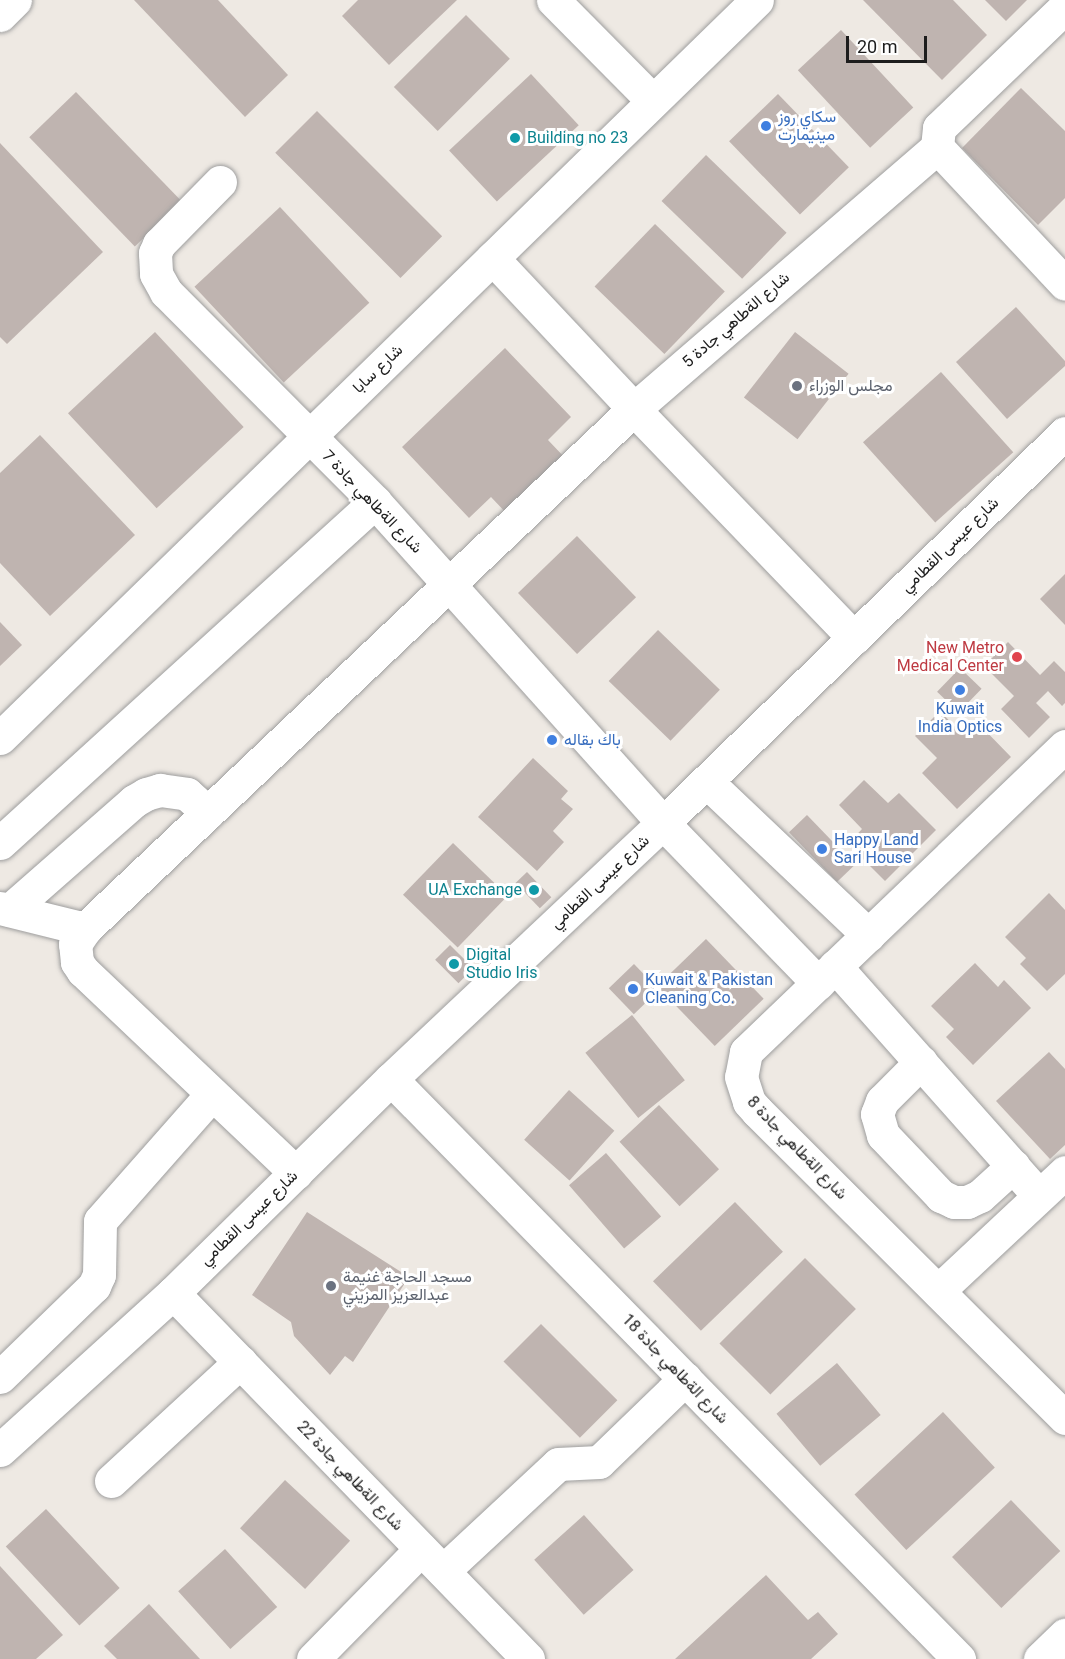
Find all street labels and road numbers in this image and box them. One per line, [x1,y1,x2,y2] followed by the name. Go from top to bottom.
[678,268,794,372] street label: شارع الةطاهي جادة 5
[349,341,407,397] street label: شارع سابا
[318,446,426,558] street label: شارع الةطاهي جادة 7
[897,493,1003,597] street label: شارع عيسى القطامي
[546,831,654,933] street label: شارع عيسى القطامي
[743,1092,851,1204] street label: شارع الةطاهي جادة 8
[196,1166,302,1270] street label: شارع عيسى القطامي
[618,1310,732,1428] street label: شارع الةطاهي جادة 18
[293,1417,407,1535] street label: شارع الةطاهي جادة 22

